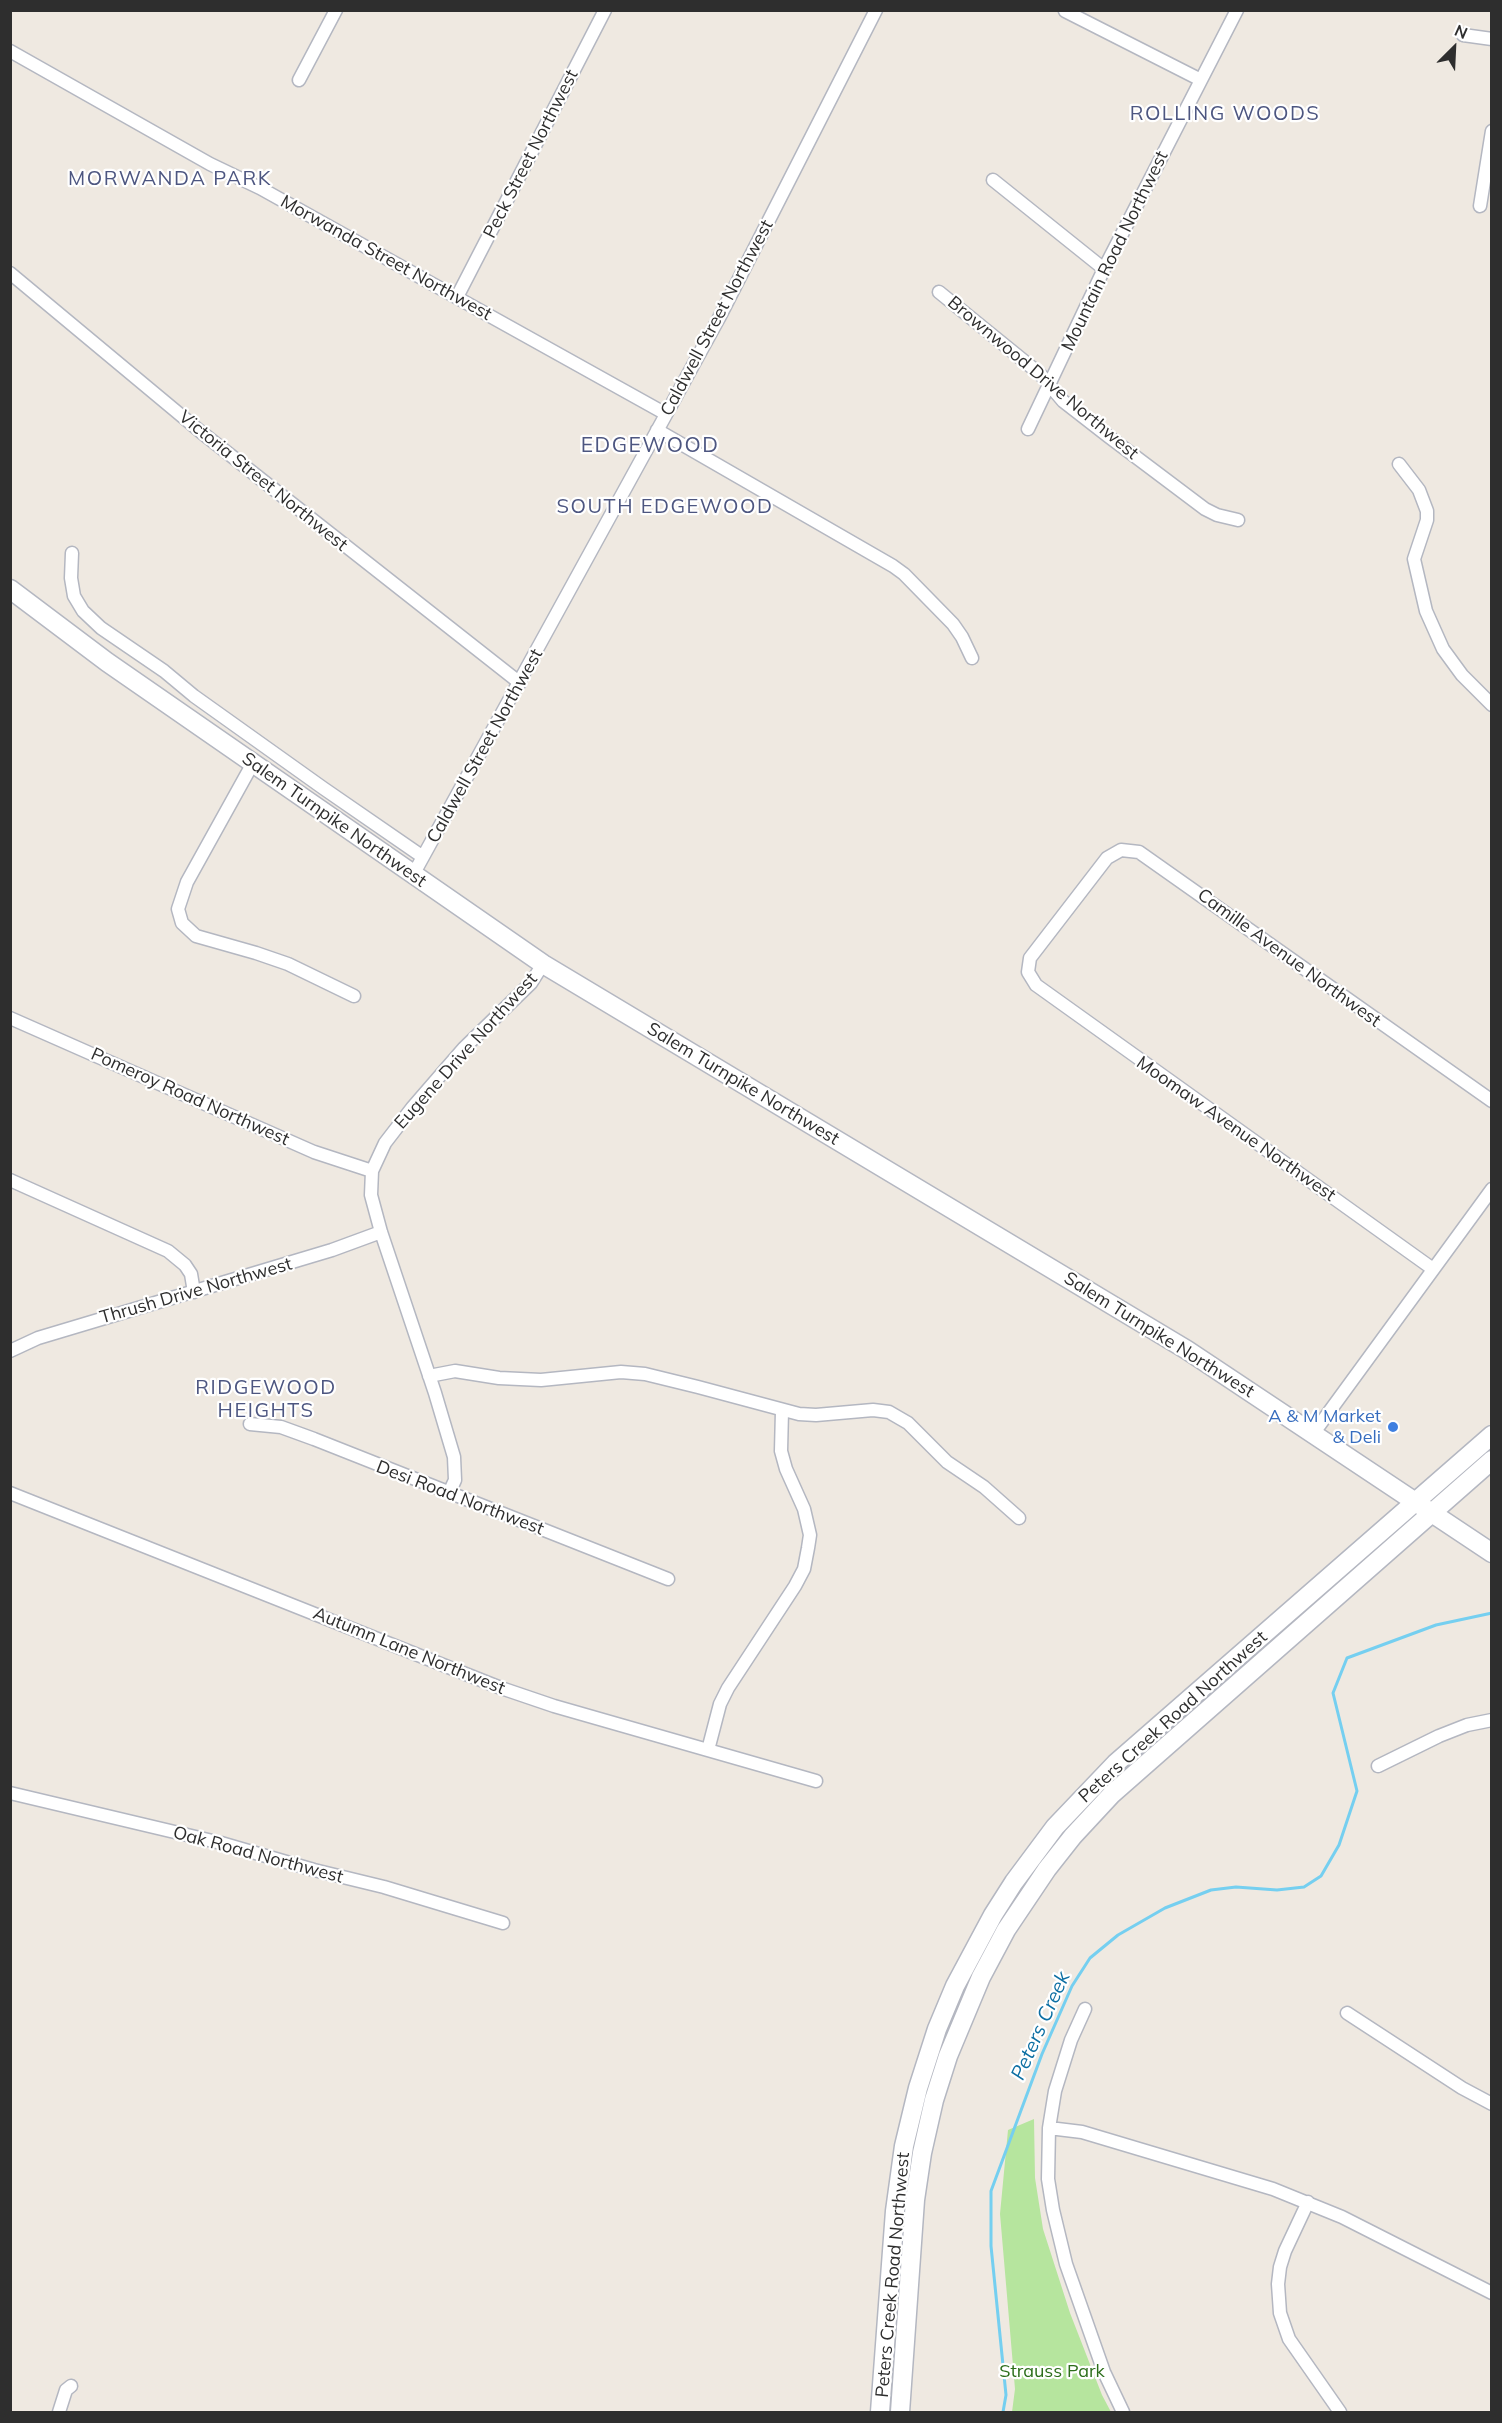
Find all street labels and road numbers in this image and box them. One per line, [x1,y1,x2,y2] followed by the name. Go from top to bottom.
[479,66,583,242] street label: Peck Street Northwest
[1057,147,1173,355] street label: Mountain Road Northwest
[277,191,495,325] street label: Morwanda Street Northwest
[656,216,778,420] street label: Caldwell Street Northwest
[943,292,1143,464] street label: Brownwood Drive Northwest
[174,406,352,556] street label: Victoria Street Northwest
[422,645,548,847] street label: Caldwell Street Northwest
[238,748,430,892] street label: Salem Turnpike Northwest
[1193,884,1385,1032] street label: Camille Avenue Northwest
[390,968,542,1134] street label: Eugene Drive Northwest
[643,1018,843,1150] street label: Salem Turnpike Northwest
[88,1043,292,1151] street label: Pomeroy Road Northwest
[1132,1052,1340,1206] street label: Moomaw Avenue Northwest
[98,1253,294,1329] street label: Thrush Drive Northwest
[1060,1268,1258,1402] street label: Salem Turnpike Northwest
[373,1456,547,1540] street label: Desi Road Northwest
[310,1603,508,1699] street label: Autumn Lane Northwest
[1074,1627,1272,1807] street label: Peters Creek Road Northwest
[170,1822,346,1888] street label: Oak Road Northwest
[872,2151,914,2399] street label: Peters Creek Road Northwest

